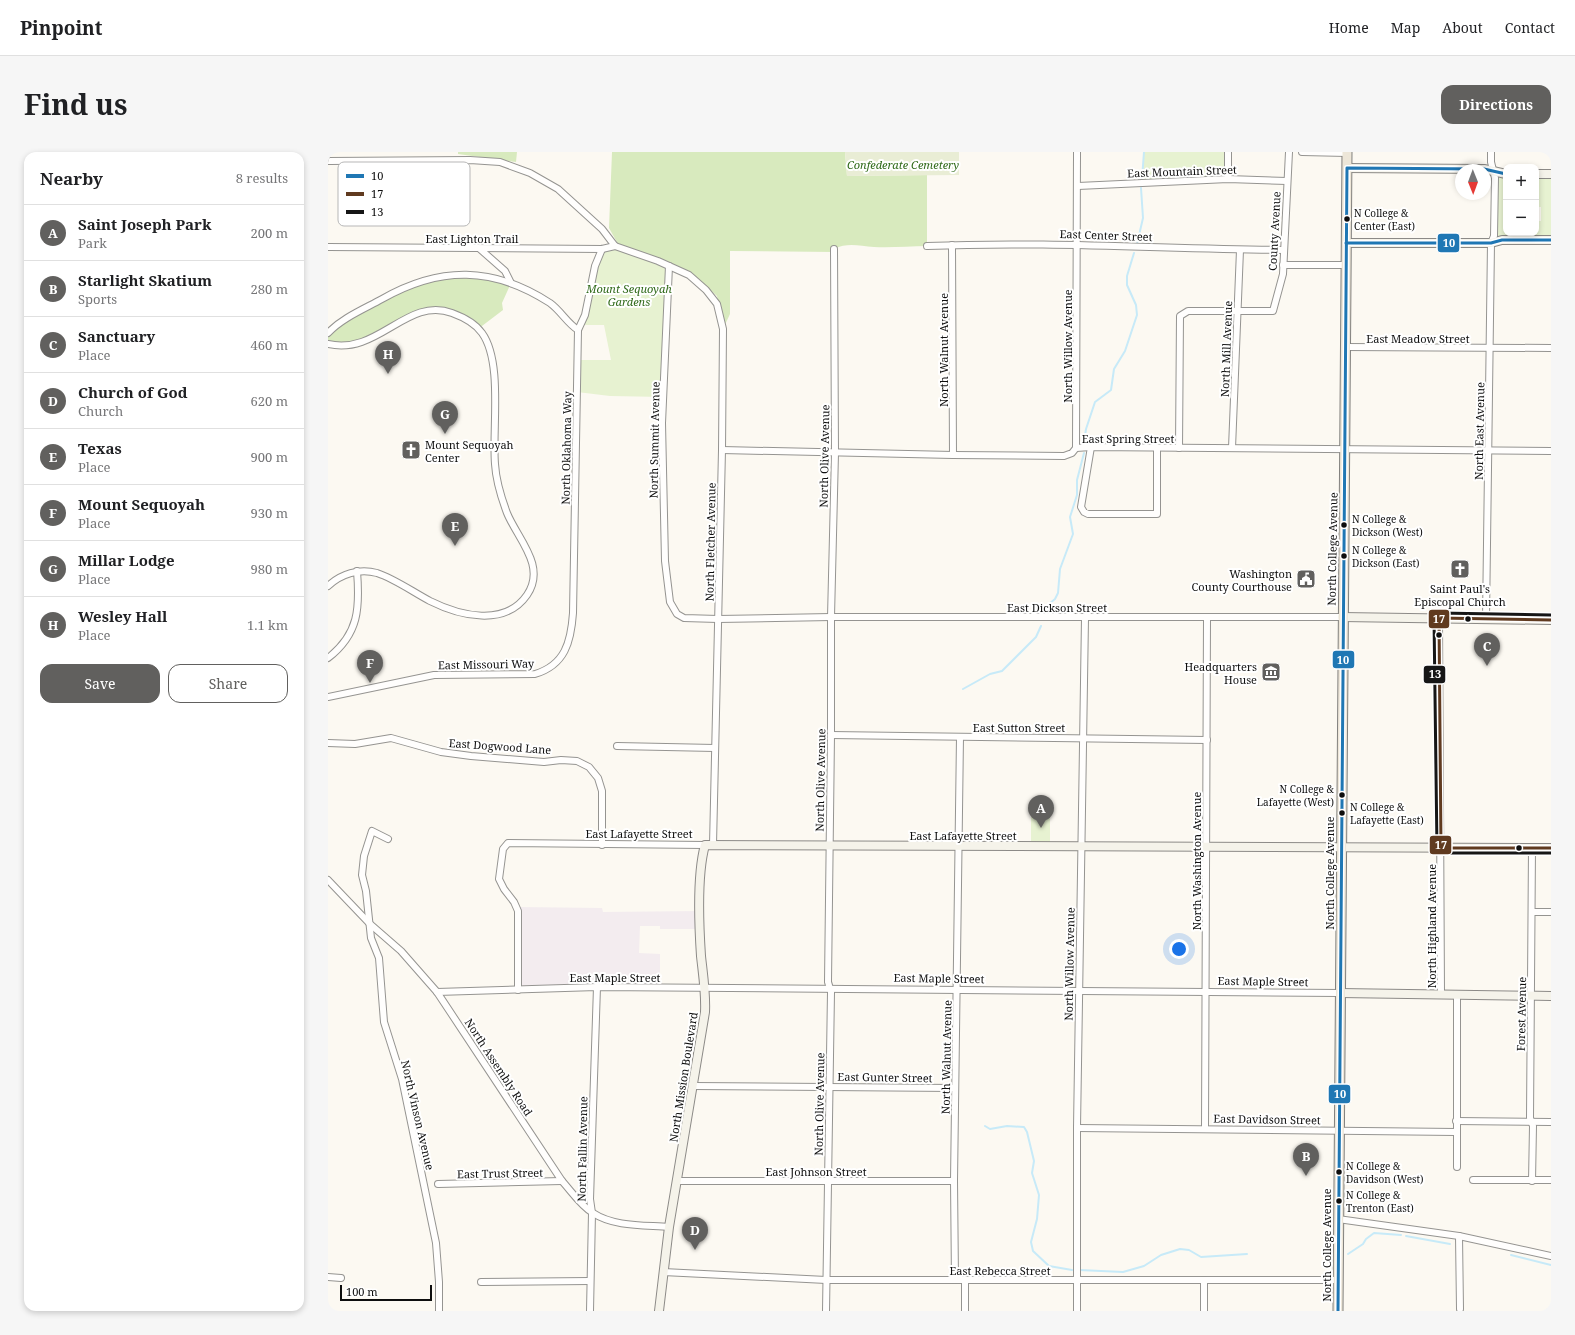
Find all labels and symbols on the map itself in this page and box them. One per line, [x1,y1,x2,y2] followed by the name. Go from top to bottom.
[847,157,959,172] park label: Confederate Cemetery
[338,162,470,226] legend
[1127,162,1237,180] street label: East Mountain Street
[1455,164,1491,200] north arrow
[371,168,383,183] text: 10
[371,186,383,201] text: 17
[1264,191,1284,271] street label: County Avenue
[371,204,383,219] text: 13
[1354,206,1415,233] place label: N College & Center (East)
[1342,214,1352,224] marker: N College & Center (East)
[1059,226,1153,244] street label: East Center Street
[425,231,519,246] street label: East Lighton Trail
[1437,233,1460,253] line badge: 10
[1443,235,1455,250] text: 10
[585,281,672,309] park label: Mount Sequoyah Gardens
[1060,289,1075,403] street label: North Willow Avenue
[936,293,951,407] street label: North Walnut Avenue
[1217,300,1235,397] street label: North Mill Avenue
[1366,331,1470,346] street label: East Meadow Street
[375,341,401,374] pin: H
[645,381,663,499] street label: North Summit Avenue
[1471,382,1487,480] street label: North East Avenue
[558,390,575,505] street label: North Oklahoma Way
[432,401,458,434] pin: G
[816,404,832,508] street label: North Olive Avenue
[1082,431,1174,446] street label: East Spring Street
[425,437,514,465] place label: Mount Sequoyah Center
[400,439,422,461] church icon: Mount Sequoyah Center
[701,482,719,602] street label: North Fletcher Avenue
[1324,492,1340,606] street label: North College Avenue
[1352,512,1423,539] place label: N College & Dickson (West)
[442,513,468,546] pin: E
[1339,520,1349,530] marker: N College & Dickson (West)
[1352,543,1419,570] place label: N College & Dickson (East)
[1339,551,1349,561] marker: N College & Dickson (East)
[1449,558,1471,580] church icon: Saint Paul's Episcopal Church
[1192,566,1292,594] place label: Washington County Courthouse
[1295,568,1317,590] public building icon: Washington County Courthouse
[1414,581,1506,609] place label: Saint Paul's Episcopal Church
[1007,600,1107,615] street label: East Dickson Street
[1428,609,1450,629] line badge: 17
[1433,611,1445,626] text: 17
[1463,614,1473,624] unlabelled marker
[1434,630,1444,640] unlabelled marker
[1474,633,1500,666] pin: C
[357,650,383,683] pin: F
[1332,650,1355,669] line badge: 10
[1337,652,1349,667] text: 10
[438,656,535,672] street label: East Missouri Way
[1184,659,1257,687] place label: Headquarters House
[1260,661,1282,683] museum icon: Headquarters House
[1423,665,1446,684] line badge: 13
[1429,666,1441,681] text: 13
[973,720,1065,735] street label: East Sutton Street
[812,728,828,832] street label: North Olive Avenue
[448,735,552,757] street label: East Dogwood Lane
[1257,782,1335,809] place label: N College & Lafayette (West)
[1337,790,1347,800] marker: N College & Lafayette (West)
[1189,792,1204,930] street label: North Washington Avenue
[1028,795,1054,828] pin: A
[1350,800,1424,827] place label: N College & Lafayette (East)
[1337,808,1347,818] marker: N College & Lafayette (East)
[1322,816,1337,930] street label: North College Avenue
[585,826,693,841] street label: East Lafayette Street
[909,828,1017,843] street label: East Lafayette Street
[1429,835,1452,855] line badge: 17
[1435,837,1447,852] text: 17
[1514,843,1524,853] unlabelled marker
[1424,864,1439,988] street label: North Highland Avenue
[1061,907,1077,1021] street label: North Willow Avenue
[1169,939,1189,959] your location
[570,970,661,985] street label: East Maple Street
[893,970,985,986] street label: East Maple Street
[1217,973,1309,989] street label: East Maple Street
[1513,977,1529,1051] street label: Forest Avenue
[938,1000,954,1114] street label: North Walnut Avenue
[665,1011,701,1143] street label: North Mission Boulevard
[462,1015,536,1119] street label: North Assembly Road
[811,1052,827,1156] street label: North Olive Avenue
[398,1059,438,1171] street label: North Vinson Avenue
[837,1069,933,1085] street label: East Gunter Street
[1328,1084,1351,1104] line badge: 10
[1334,1086,1346,1101] text: 10
[574,1096,590,1202] street label: North Fallin Avenue
[1213,1111,1321,1127] street label: East Davidson Street
[1293,1143,1319,1176] pin: B
[1346,1159,1424,1186] place label: N College & Davidson (West)
[765,1164,867,1179] street label: East Johnson Street
[457,1165,543,1181] street label: East Trust Street
[1334,1167,1344,1177] marker: N College & Davidson (West)
[1319,1188,1334,1302] street label: North College Avenue
[1346,1188,1414,1215] place label: N College & Trenton (East)
[1334,1196,1344,1206] marker: N College & Trenton (East)
[682,1217,708,1250] pin: D
[949,1263,1051,1278] street label: East Rebecca Street
[340,1283,432,1302] scale bar

